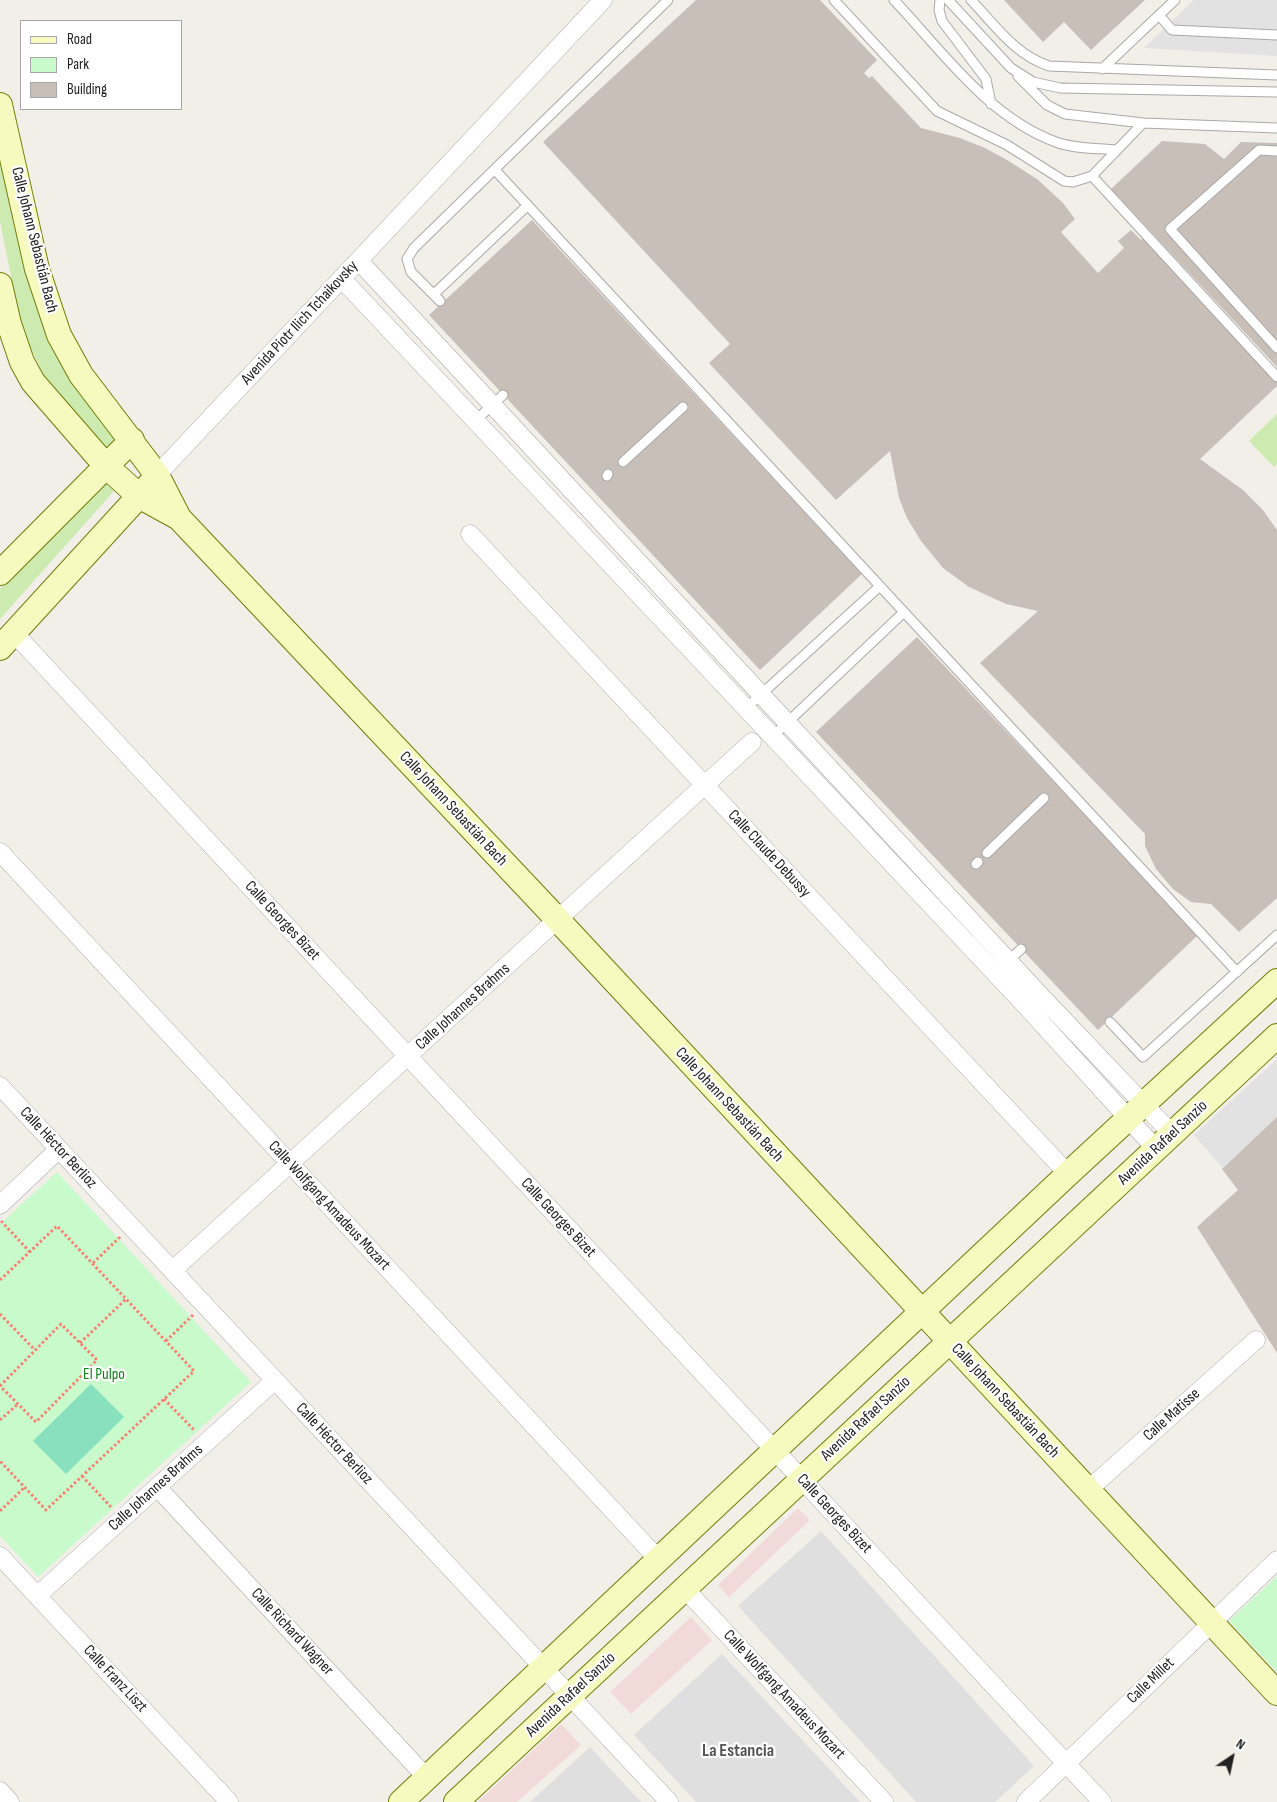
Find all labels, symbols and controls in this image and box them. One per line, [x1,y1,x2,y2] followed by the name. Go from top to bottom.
[20,20,182,110] legend
[67,30,92,49] text: Road
[67,55,89,74] text: Park
[67,80,107,99] text: Building
[7,165,61,315] street label: Calle Johann Sebastián Bach
[238,257,362,389] street label: Avenida Piotr Ilich Tchaikovsky
[395,748,511,870] street label: Calle Johann Sebastián Bach
[723,806,815,902] street label: Calle Claude Debussy
[240,877,324,965] street label: Calle Georges Bizet
[412,960,514,1054] street label: Calle Johannes Brahms
[671,1044,787,1166] street label: Calle Johann Sebastián Bach
[1114,1097,1212,1189] street label: Avenida Rafael Sanzio
[15,1103,101,1193] street label: Calle Héctor Berlioz
[264,1137,394,1275] street label: Calle Wolfgang Amadeus Mozart
[516,1174,600,1262] street label: Calle Georges Bizet
[947,1340,1063,1462] street label: Calle Johann Sebastián Bach
[83,1365,125,1385] park label: El Pulpo
[817,1373,915,1465] street label: Avenida Rafael Sanzio
[1140,1384,1204,1446] street label: Calle Matisse
[291,1399,377,1489] street label: Calle Héctor Berlioz
[105,1441,207,1535] street label: Calle Johannes Brahms
[792,1470,876,1558] street label: Calle Georges Bizet
[247,1584,337,1680] street label: Calle Richard Wagner
[719,1626,849,1764] street label: Calle Wolfgang Amadeus Mozart
[79,1641,151,1717] street label: Calle Franz Liszt
[522,1649,620,1741] street label: Avenida Rafael Sanzio
[1123,1654,1179,1708] street label: Calle Millet
[1207,1732,1257,1782] north arrow
[1233,1735,1249,1753] text: N
[702,1740,774,1762] district label: La Estancia

